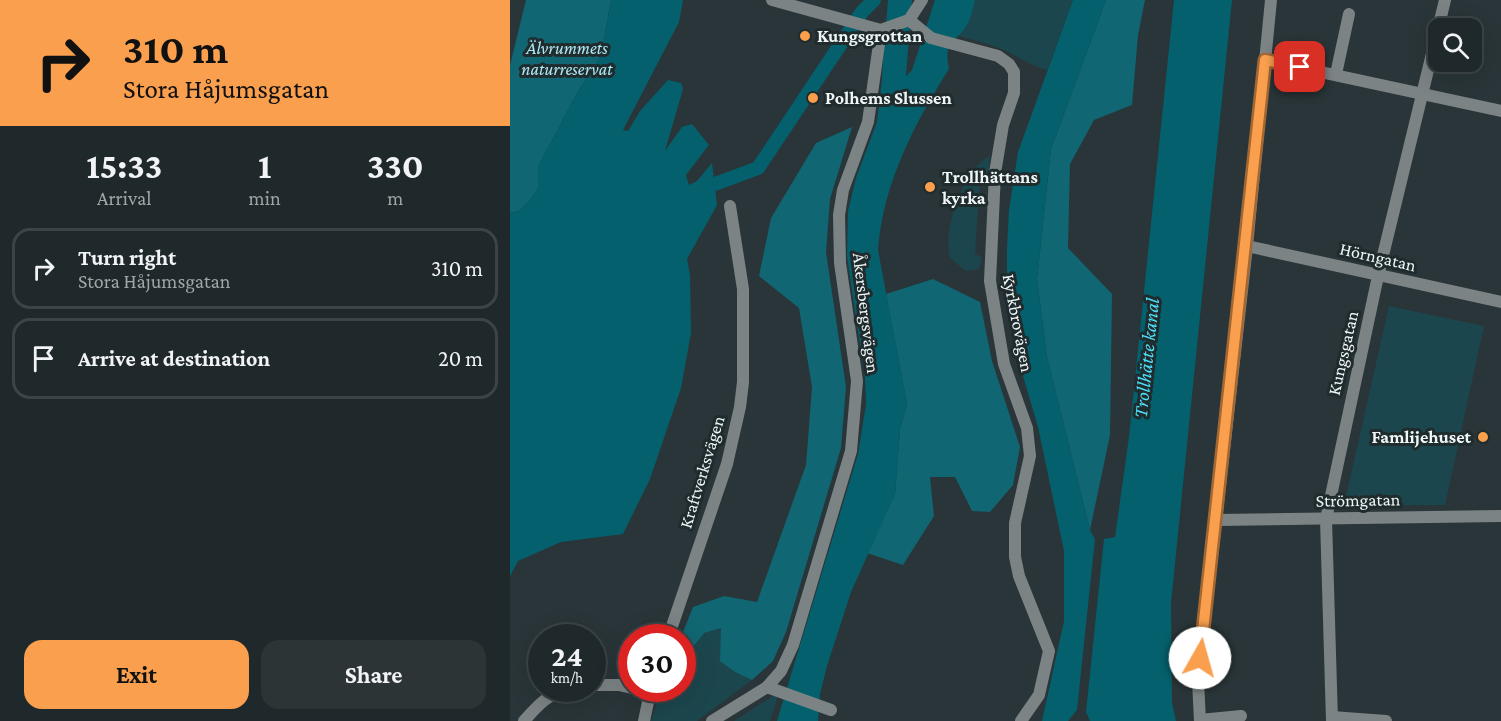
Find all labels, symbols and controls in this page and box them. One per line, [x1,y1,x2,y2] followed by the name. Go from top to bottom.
[1428,18,1482,72] map controls
[1428,18,1482,72] button: search
[24,24,102,102] icon: right
[123,25,228,72] text: 310 m
[817,26,923,46] place label: Kungsgrottan
[798,29,812,43] marker: Kungsgrottan
[521,38,613,79] park label: Älvrummets naturreservat
[1274,41,1325,92] pin
[1283,50,1316,83] icon: arrive
[123,74,329,104] text: Stora Håjumsgatan
[825,88,952,108] place label: Polhems Slussen
[806,91,820,105] marker: Polhems Slussen
[86,146,162,186] text: 15:33
[258,146,271,186] text: 1
[367,146,424,186] text: 330
[942,167,1038,208] place label: Trollhättans kyrka
[923,180,937,194] marker: Trollhättans kyrka
[97,187,152,209] text: Arrival
[249,187,281,209] text: min
[387,187,403,209] text: m
[1338,239,1418,276] street label: Hörngatan
[78,245,176,270] text: Turn right
[27,252,60,285] icon: right
[849,252,883,375] street label: Åkersbergsvägen
[431,256,483,281] text: 310 m
[78,270,231,292] text: Stora Håjumsgatan
[999,272,1037,374] street label: Kyrkbrovägen
[1129,296,1163,419] water label: Trollhätte kanal
[1324,309,1362,397] street label: Kungsgatan
[27,342,60,375] icon: arrive
[78,346,270,371] text: Arrive at destination
[438,346,483,371] text: 20 m
[675,413,729,531] street label: Kraftverksvägen
[1371,427,1472,448] place label: Famlijehuset
[1476,430,1490,444] marker: Famlijehuset
[1316,489,1401,511] street label: Strömgatan
[618,624,696,702] speed limit sign: 30
[1168,626,1232,690] position arrow
[551,639,583,672] text: 24
[24,640,249,709] button: Exit
[261,640,486,709] button: Share
[551,670,583,686] text: km/h

